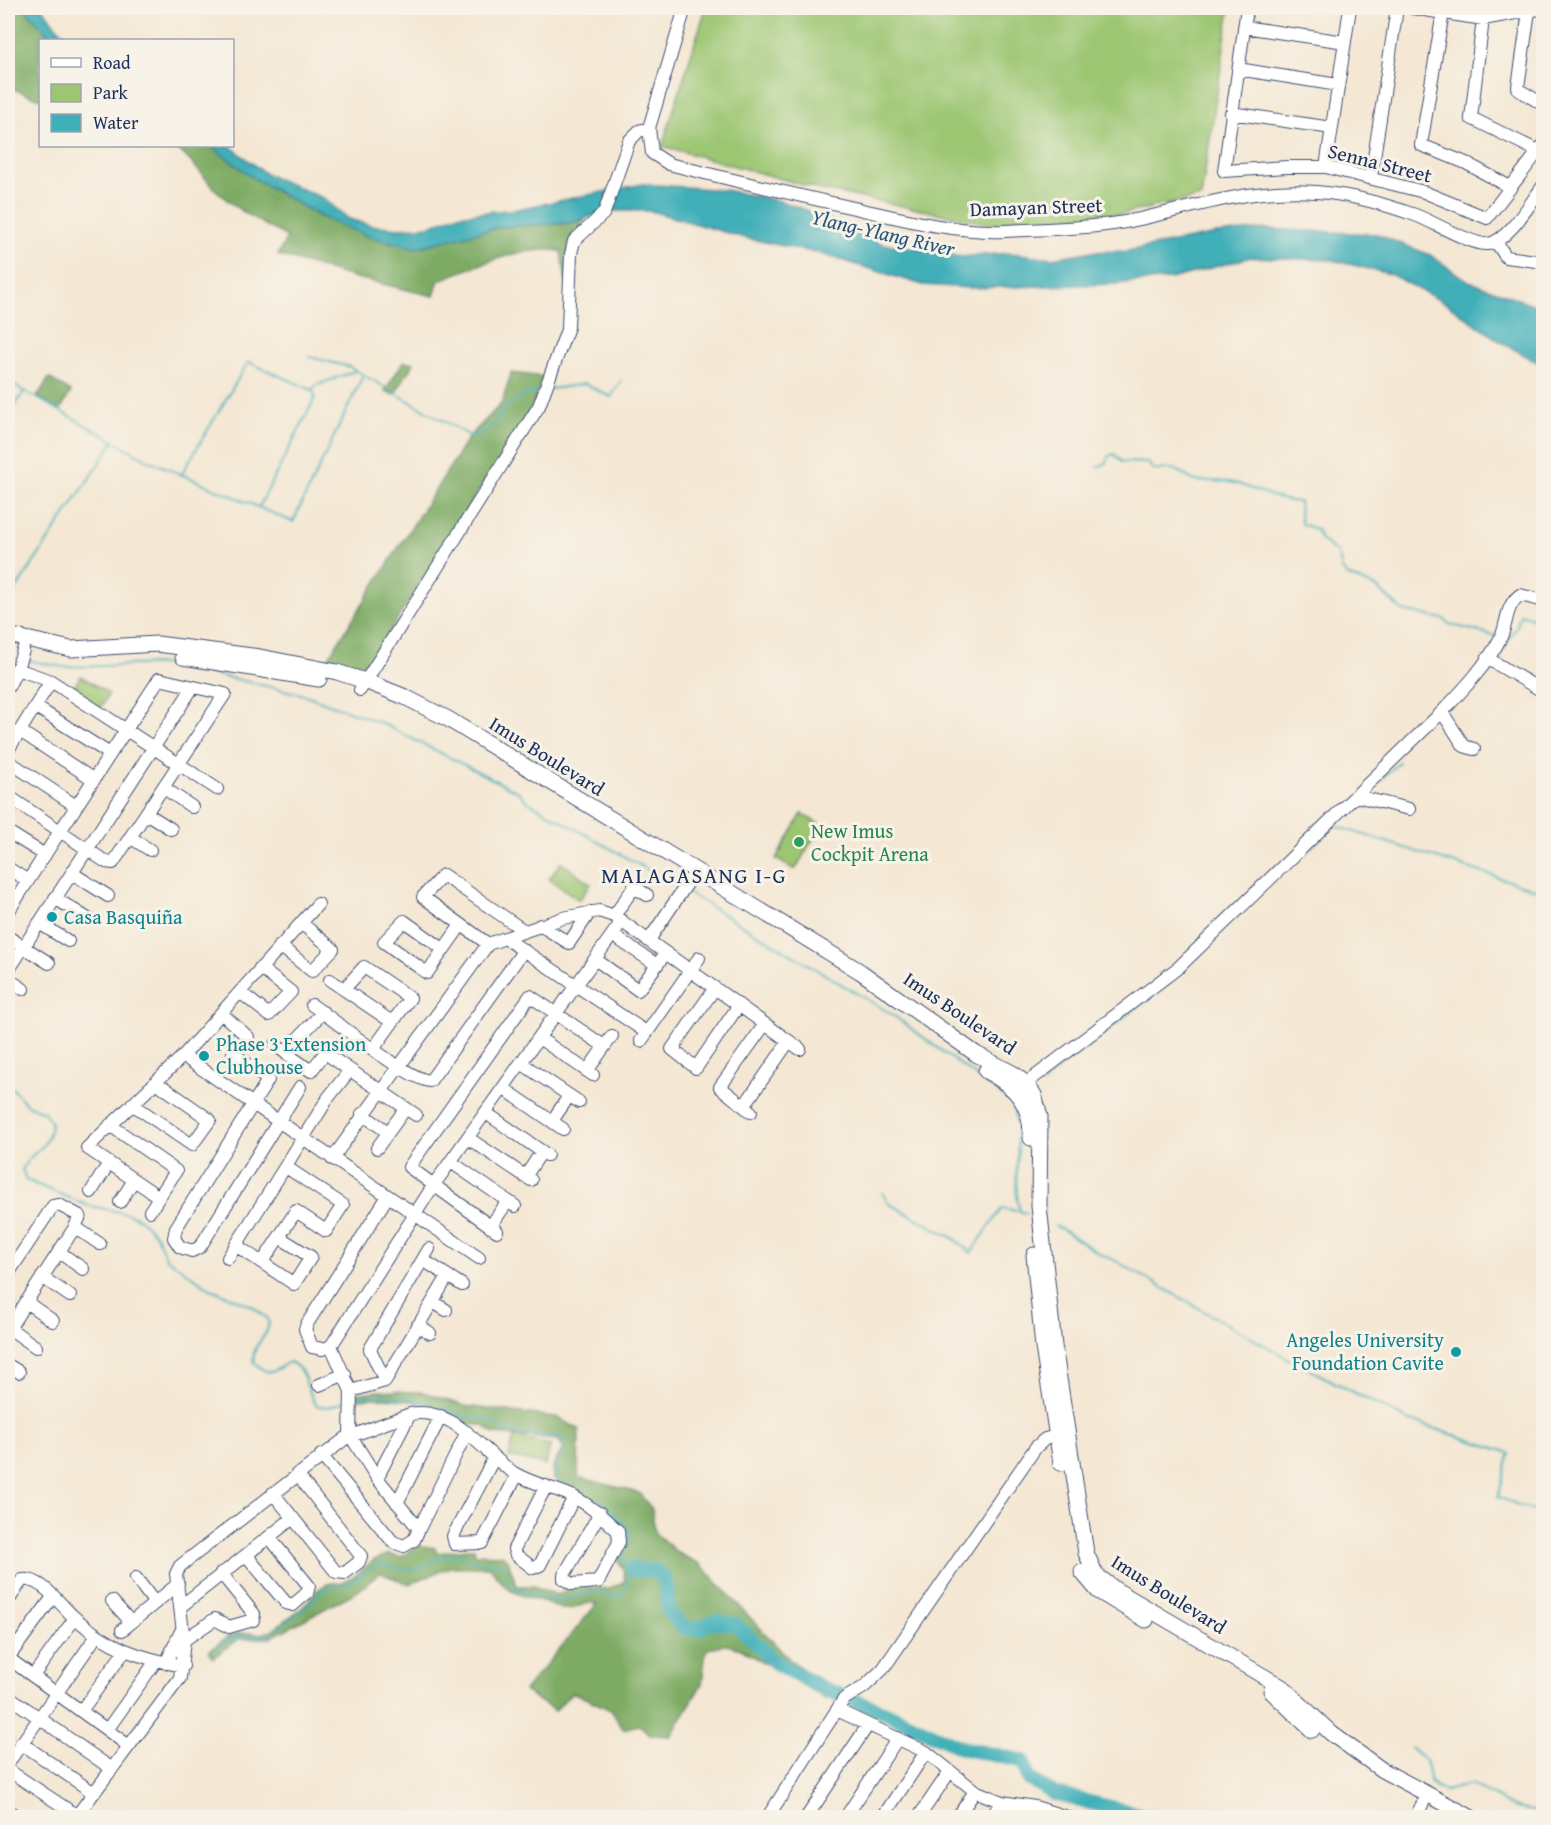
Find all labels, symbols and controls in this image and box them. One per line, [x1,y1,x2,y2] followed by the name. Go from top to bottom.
[39,39,234,147] legend
[93,49,131,76] text: Road
[93,79,129,106] text: Park
[93,109,139,136] text: Water
[1325,136,1435,189] street label: Senna Street
[969,190,1103,223] street label: Damayan Street
[808,201,959,264] water label: Ylang-Ylang River
[484,709,611,803] street label: Imus Boulevard
[811,816,929,868] place label: New Imus Cockpit Arena
[792,835,806,849] marker: New Imus Cockpit Arena
[601,859,787,891] district label: MALAGASANG I-G
[64,902,183,931] place label: Casa Basquiña
[45,910,59,924] marker: Casa Basquiña
[898,964,1023,1061] street label: Imus Boulevard
[216,1029,366,1081] place label: Phase 3 Extension Clubhouse
[197,1049,211,1063] marker: Phase 3 Extension Clubhouse
[1286,1325,1444,1377] place label: Angeles University Foundation Cavite
[1449,1345,1463,1359] marker: Angeles University Foundation Cavite
[1106,1547,1233,1641] street label: Imus Boulevard

